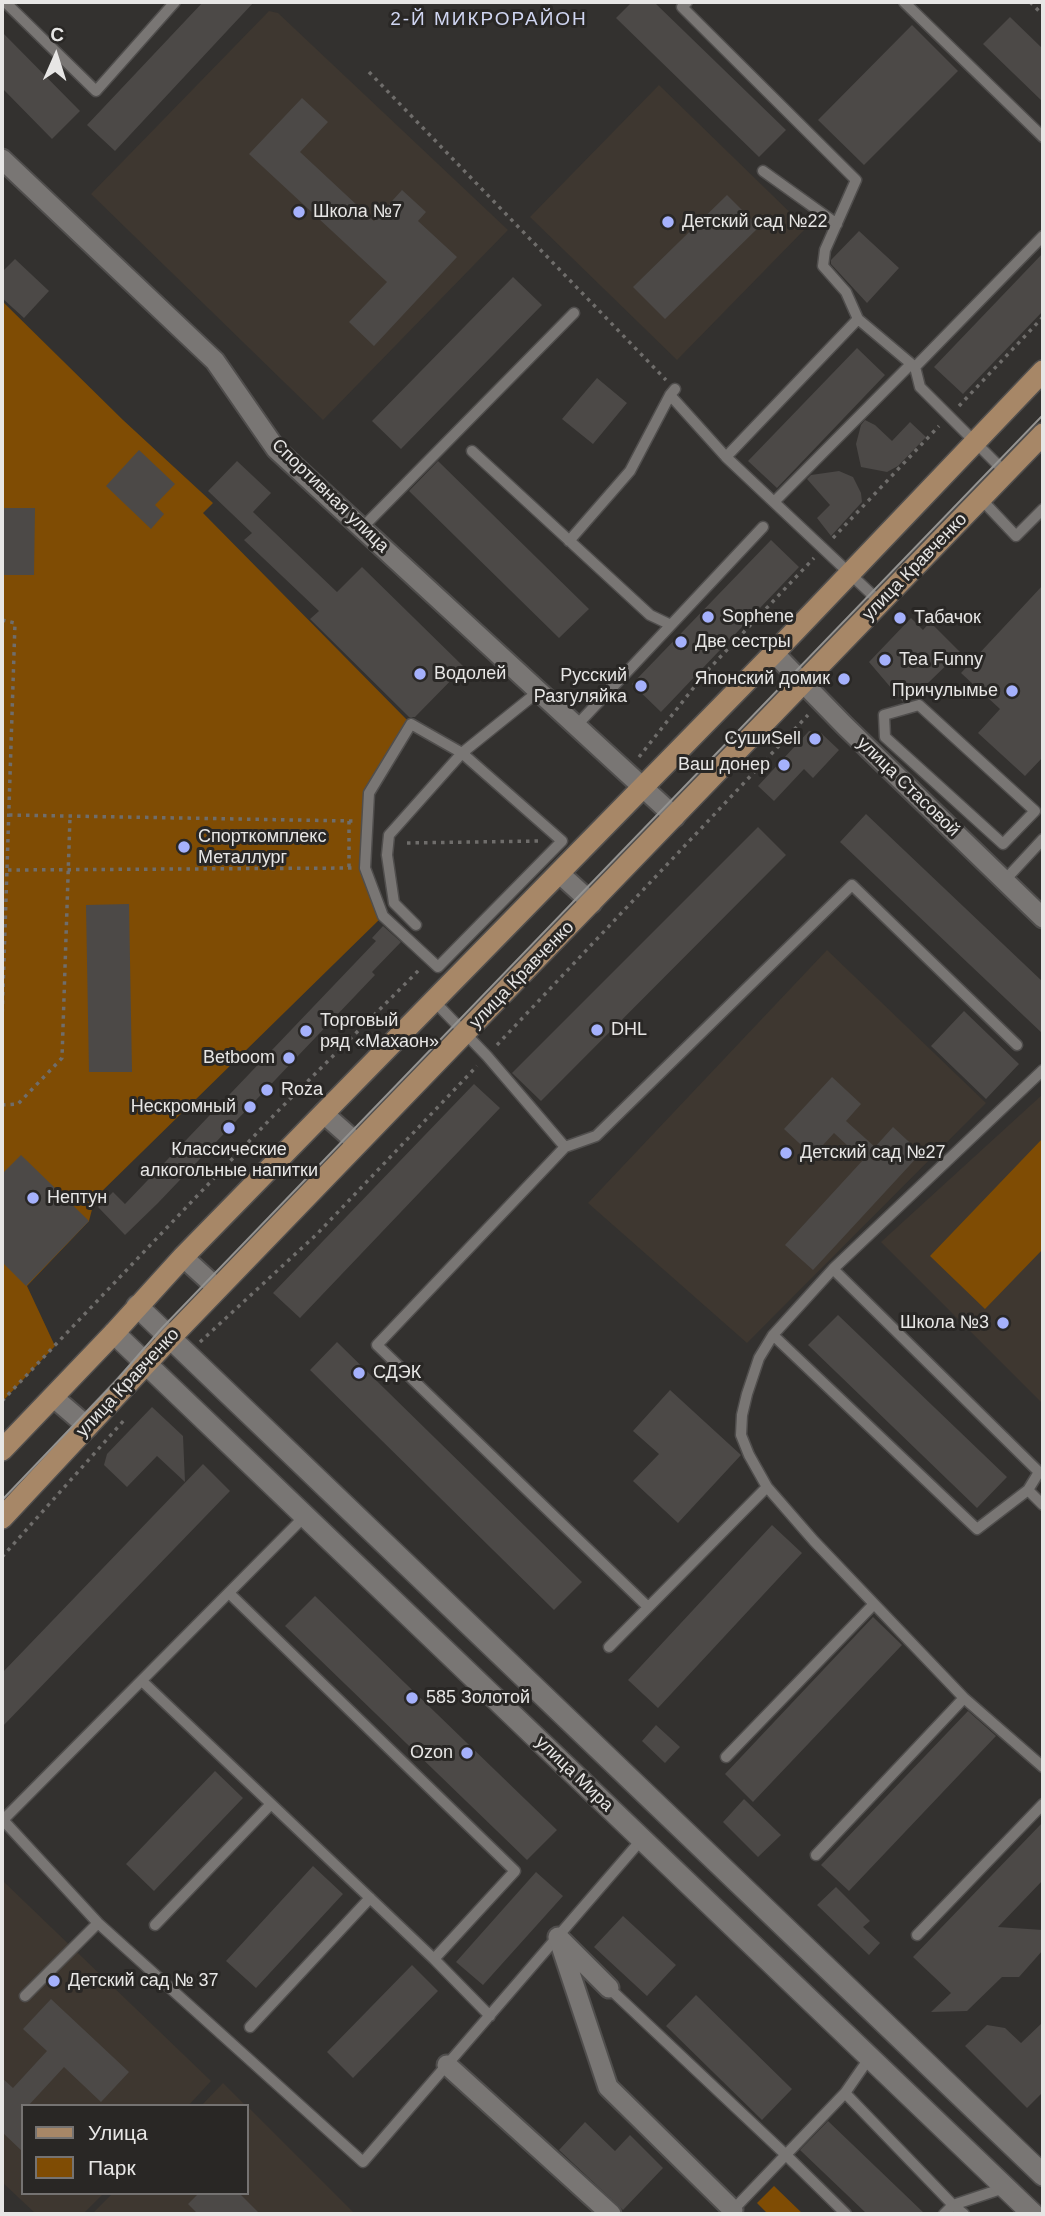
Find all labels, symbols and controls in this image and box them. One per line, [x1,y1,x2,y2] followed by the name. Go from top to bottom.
[392,9,586,31] district label: 2-Й МИКРОРАЙОН
[21,21,91,91] north arrow
[50,24,65,45] text: С
[313,201,402,223] place label: Школа №7
[291,204,307,220] marker: Школа №7
[682,211,827,233] place label: Детский сад №22
[660,214,676,230] marker: Детский сад №22
[267,435,393,557] street label: Спортивная улица
[858,509,972,625] street label: улица Кравченко
[722,606,794,628] place label: Sophene
[914,607,981,629] place label: Табачок
[700,609,716,625] marker: Sophene
[892,610,908,626] marker: Табачок
[695,631,791,653] place label: Две сестры
[673,634,689,650] marker: Две сестры
[899,649,983,671] place label: Tea Funny
[877,652,893,668] marker: Tea Funny
[434,663,506,685] place label: Водолей
[534,665,627,708] place label: Русский Разгуляйка
[412,666,428,682] marker: Водолей
[694,668,830,690] place label: Японский домик
[836,671,852,687] marker: Японский домик
[633,678,649,694] marker: Русский Разгуляйка
[892,680,998,702] place label: Причулымье
[1004,683,1020,699] marker: Причулымье
[724,728,801,750] place label: СушиSell
[807,731,823,747] marker: СушиSell
[852,733,964,841] street label: улица Стасовой
[678,754,770,776] place label: Ваш донер
[776,757,792,773] marker: Ваш донер
[198,826,326,868] place label: Спорткомплекс Металлург
[176,839,192,855] marker: Спорткомплекс Металлург
[465,917,579,1033] street label: улица Кравченко
[320,1010,439,1052] place label: Торговый ряд «Махаон»
[611,1019,647,1041] place label: DHL
[589,1022,605,1038] marker: DHL
[298,1023,314,1039] marker: Торговый ряд «Махаон»
[203,1047,275,1069] place label: Betboom
[281,1050,297,1066] marker: Betboom
[281,1079,323,1101] place label: Roza
[259,1082,275,1098] marker: Roza
[131,1096,236,1118] place label: Нескромный
[242,1099,258,1115] marker: Нескромный
[221,1120,237,1136] marker: Классические алкогольные напитки
[140,1139,318,1182] place label: Классические алкогольные напитки
[800,1142,945,1164] place label: Детский сад №27
[778,1145,794,1161] marker: Детский сад №27
[47,1187,107,1209] place label: Нептун
[25,1190,41,1206] marker: Нептун
[900,1312,989,1334] place label: Школа №3
[995,1315,1011,1331] marker: Школа №3
[72,1324,184,1442] street label: улица Кравченко
[373,1362,421,1384] place label: СДЭК
[351,1365,367,1381] marker: СДЭК
[426,1687,530,1709] place label: 585 Золотой
[404,1690,420,1706] marker: 585 Золотой
[531,1732,617,1816] street label: улица Мира
[410,1742,453,1764] place label: Ozon
[459,1745,475,1761] marker: Ozon
[68,1970,218,1992] place label: Детский сад № 37
[46,1973,62,1989] marker: Детский сад № 37
[21,2104,248,2195] legend
[88,2121,148,2144] text: Улица
[88,2156,136,2179] text: Парк

